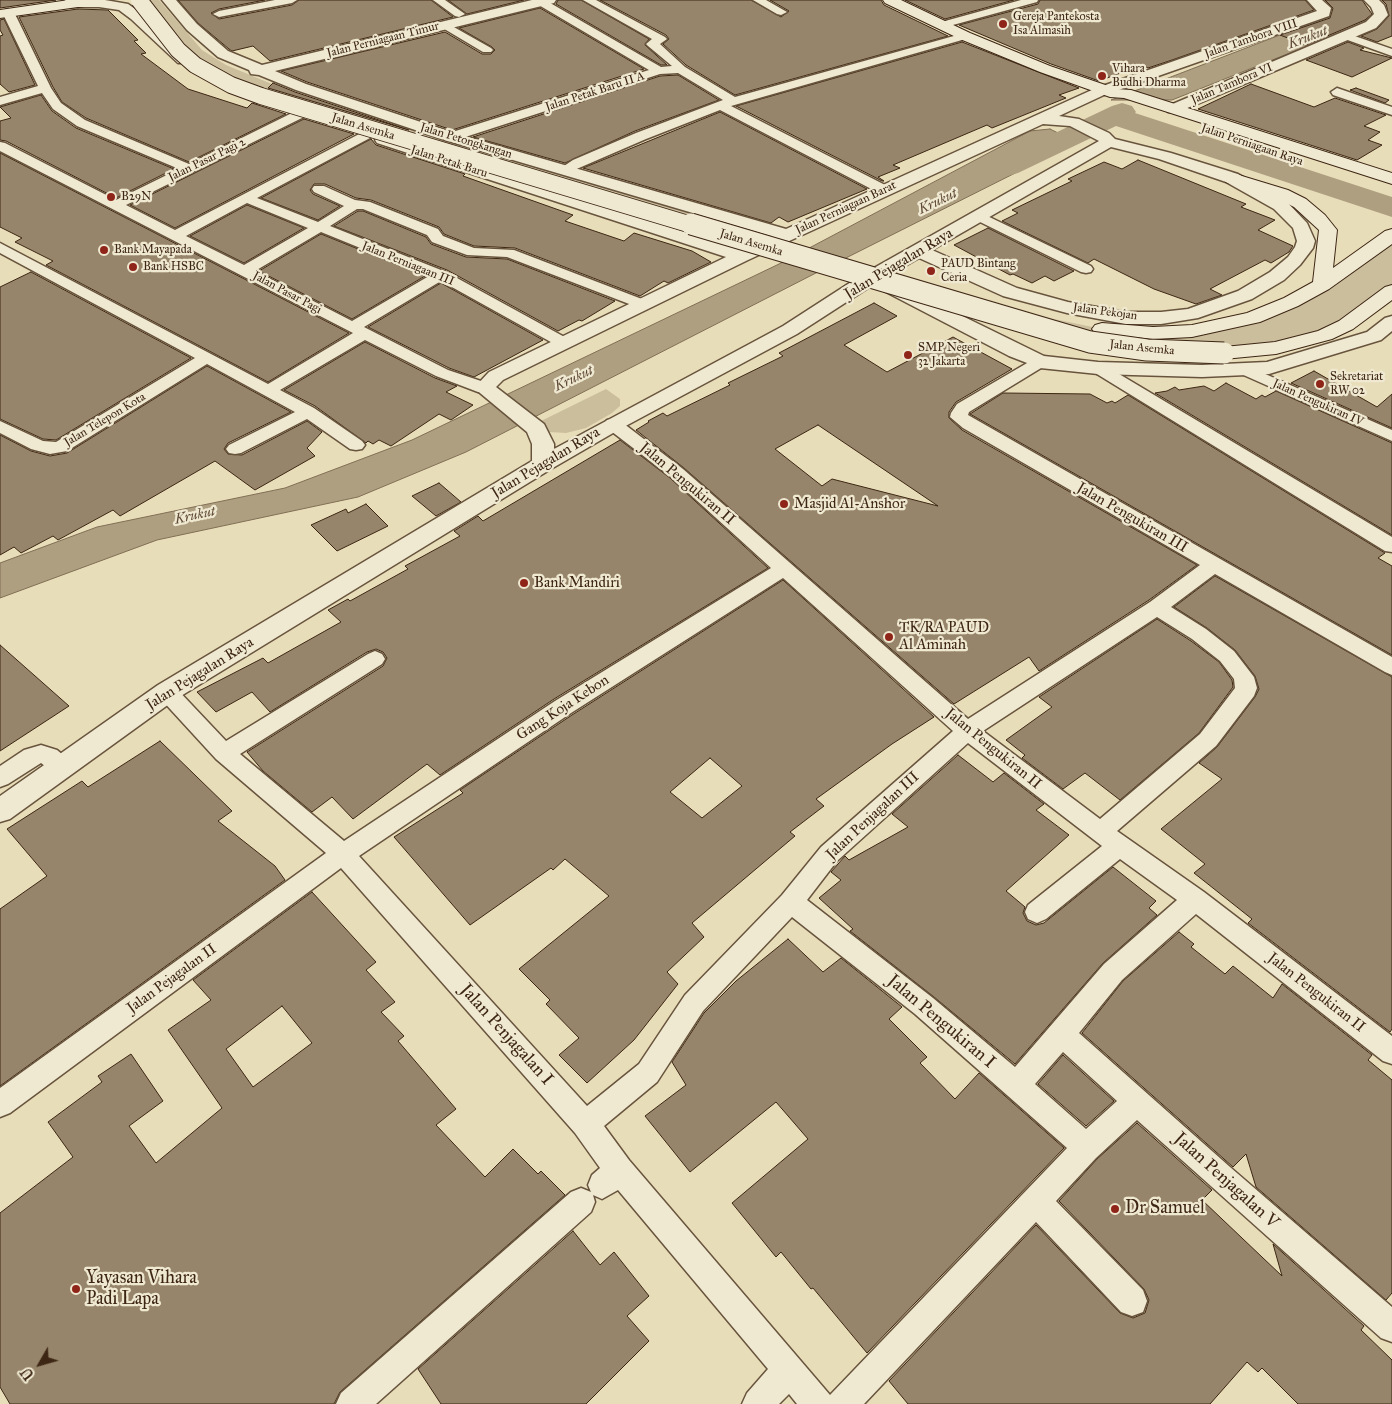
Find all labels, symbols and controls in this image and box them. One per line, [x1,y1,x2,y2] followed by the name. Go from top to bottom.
[1013,10,1099,38] place label: Gereja Pantekosta Isa Almasih
[1203,16,1299,62] street label: Jalan Tambora VIII
[997,18,1009,30] marker: Gereja Pantekosta Isa Almasih
[325,19,441,61] street label: Jalan Perniagaan Timur
[1286,23,1330,53] water label: Krukut
[1189,60,1275,108] street label: Jalan Tambora VI
[1112,62,1186,90] place label: Vihara Budhi Dharma
[544,69,646,115] street label: Jalan Petak Baru II A
[1096,70,1108,82] marker: Vihara Budhi Dharma
[330,111,396,143] street label: Jalan Asemka
[418,120,514,162] street label: Jalan Petongkangan
[1199,121,1305,169] street label: Jalan Perniagaan Raya
[166,135,248,185] street label: Jalan Pasar Pagi 2
[409,143,489,181] street label: Jalan Petak Baru
[793,178,899,238] street label: Jalan Perniagaan Barat
[916,185,960,219] water label: Krukut
[121,190,151,204] place label: B29N
[105,191,117,203] marker: B29N
[842,225,956,303] street label: Jalan Pejagalan Raya
[718,227,784,259] street label: Jalan Asemka
[360,239,456,289] street label: Jalan Perniagaan III
[114,243,192,257] place label: Bank Mayapada
[98,244,110,256] marker: Bank Mayapada
[941,257,1016,285] place label: PAUD Bintang Ceria
[143,260,204,274] place label: Bank HSBC
[127,261,139,273] marker: Bank HSBC
[925,265,937,277] marker: PAUD Bintang Ceria
[250,269,324,317] street label: Jalan Pasar Pagi
[1072,300,1138,324] street label: Jalan Pekojan
[1109,337,1175,359] street label: Jalan Asemka
[918,341,980,369] place label: SMP Negeri 32 Jakarta
[902,349,914,361] marker: SMP Negeri 32 Jakarta
[552,362,596,396] water label: Krukut
[1330,370,1383,398] place label: Sekretariat RW 02
[1270,376,1366,430] street label: Jalan Pengukiran IV
[1314,378,1326,390] marker: Sekretariat RW 02
[62,390,148,450] street label: Jalan Telepon Kota
[489,424,603,502] street label: Jalan Pejagalan Raya
[636,439,738,529] street label: Jalan Pengukiran II
[1073,479,1191,557] street label: Jalan Pengukiran III
[794,495,905,513] place label: Masjid Al-Anshor
[778,498,790,510] marker: Masjid Al-Anshor
[173,504,217,528] water label: Krukut
[534,574,620,592] place label: Bank Mandiri
[518,577,530,589] marker: Bank Mandiri
[899,619,989,654] place label: TK/RA PAUD Al Aminah
[883,631,895,643] marker: TK/RA PAUD Al Aminah
[143,634,257,714] street label: Jalan Pejagalan Raya
[513,671,613,745] street label: Gang Koja Kebon
[941,705,1045,793] street label: Jalan Pengukiran II
[823,768,923,864] street label: Jalan Penjagalan III
[124,941,220,1017] street label: Jalan Pejagalan II
[1264,949,1368,1037] street label: Jalan Pengukiran II
[882,970,1000,1074] street label: Jalan Pengukiran I
[455,980,557,1090] street label: Jalan Penjagalan I
[1169,1128,1283,1234] street label: Jalan Penjagalan V
[1125,1198,1205,1220] place label: Dr Samuel
[1109,1203,1121,1215] marker: Dr Samuel
[86,1268,197,1310] place label: Yayasan Vihara Padi Lapa
[70,1283,82,1295] marker: Yayasan Vihara Padi Lapa
[15,1339,65,1389] north arrow
[18,1364,38,1383] text: U

